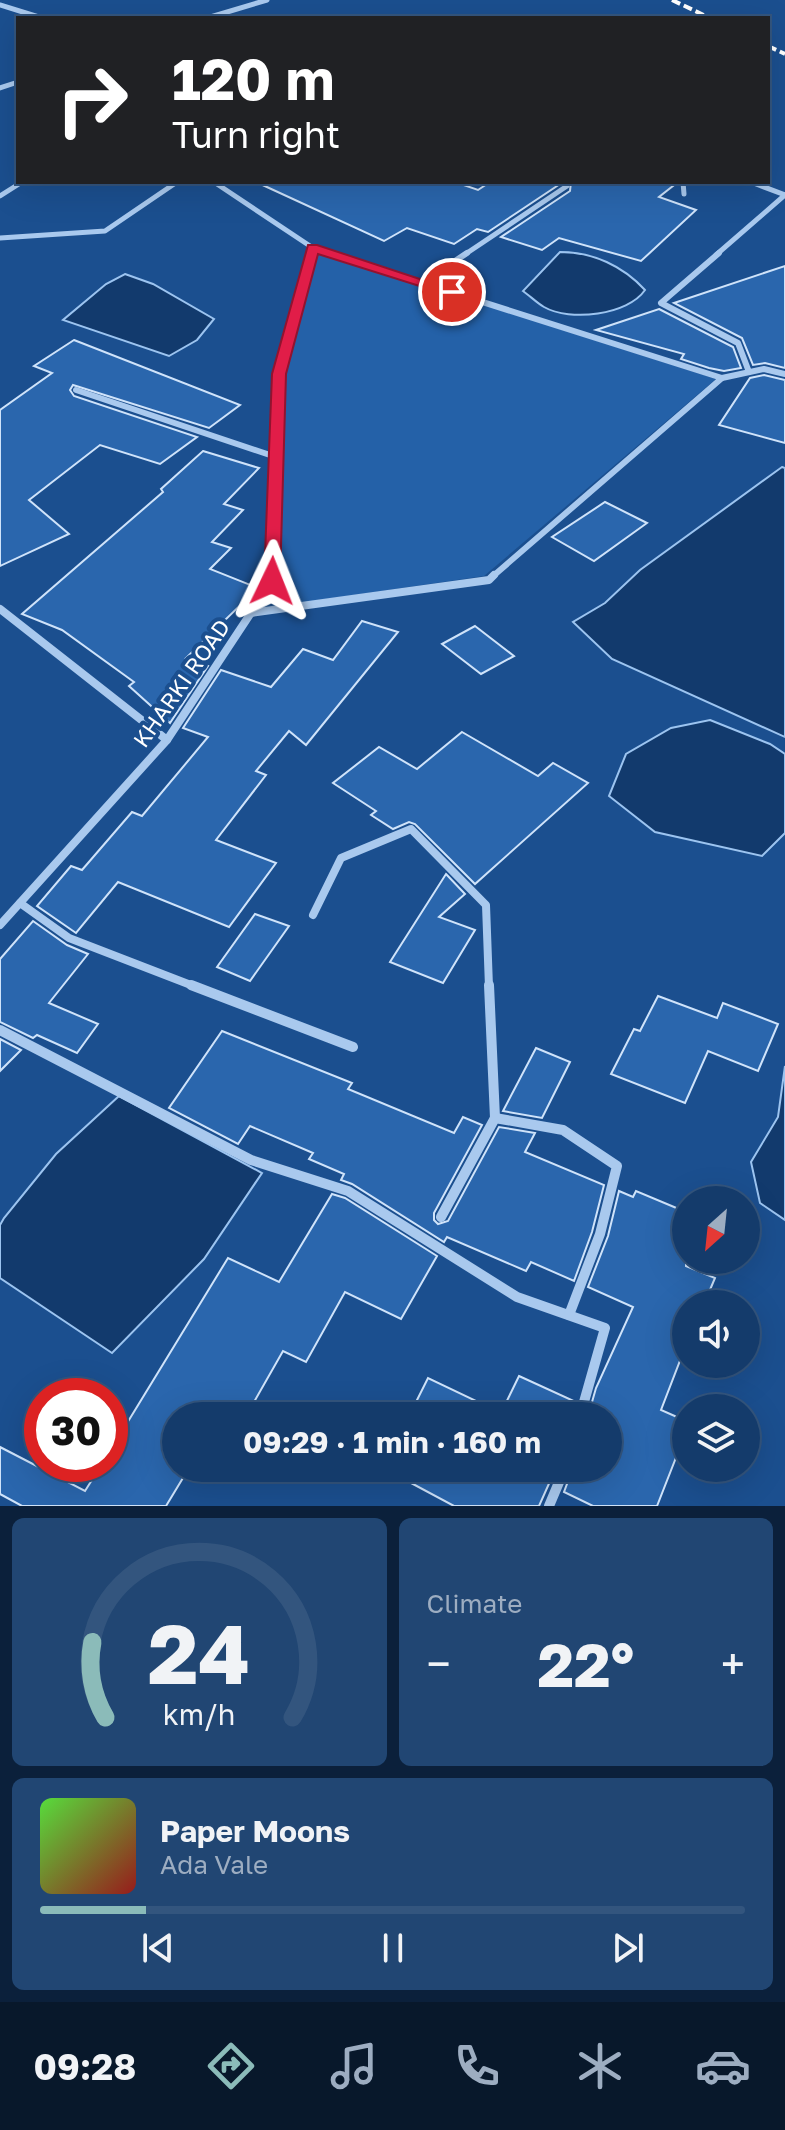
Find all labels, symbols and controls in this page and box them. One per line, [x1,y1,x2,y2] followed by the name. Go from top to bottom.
[172,45,334,112] text: 120 m
[40,48,144,152] icon: right
[172,113,340,156] text: Turn right
[418,258,486,326] pin
[430,270,474,314] icon: arrive
[230,539,314,623] position arrow
[127,614,235,752] street label: KHARKI ROAD
[672,1186,760,1274] north arrow
[672,1186,760,1482] map controls
[672,1290,760,1378] button: sound
[24,1378,128,1482] speed limit sign: 30
[672,1394,760,1482] button: layers
[243,1424,541,1460] text: 09:29 · 1 min · 160 m
[427,1588,522,1619] text: Climate
[148,1602,251,1702] text: 24
[537,1628,634,1700] text: 22°
[427,1637,451,1690] text: −
[721,1637,745,1690] text: +
[163,1697,236,1731] text: km/h
[160,1813,350,1849] text: Paper Moons
[160,1849,268,1880] text: Ada Vale
[136,1926,180,1970] icon: previous
[371,1926,415,1970] icon: pause
[606,1926,650,1970] icon: next
[203,2038,259,2094] icon: directions
[326,2038,382,2094] icon: music
[449,2038,505,2094] icon: phone
[572,2038,628,2094] icon: climate
[695,2038,751,2094] icon: car
[34,2045,136,2088] text: 09:28

